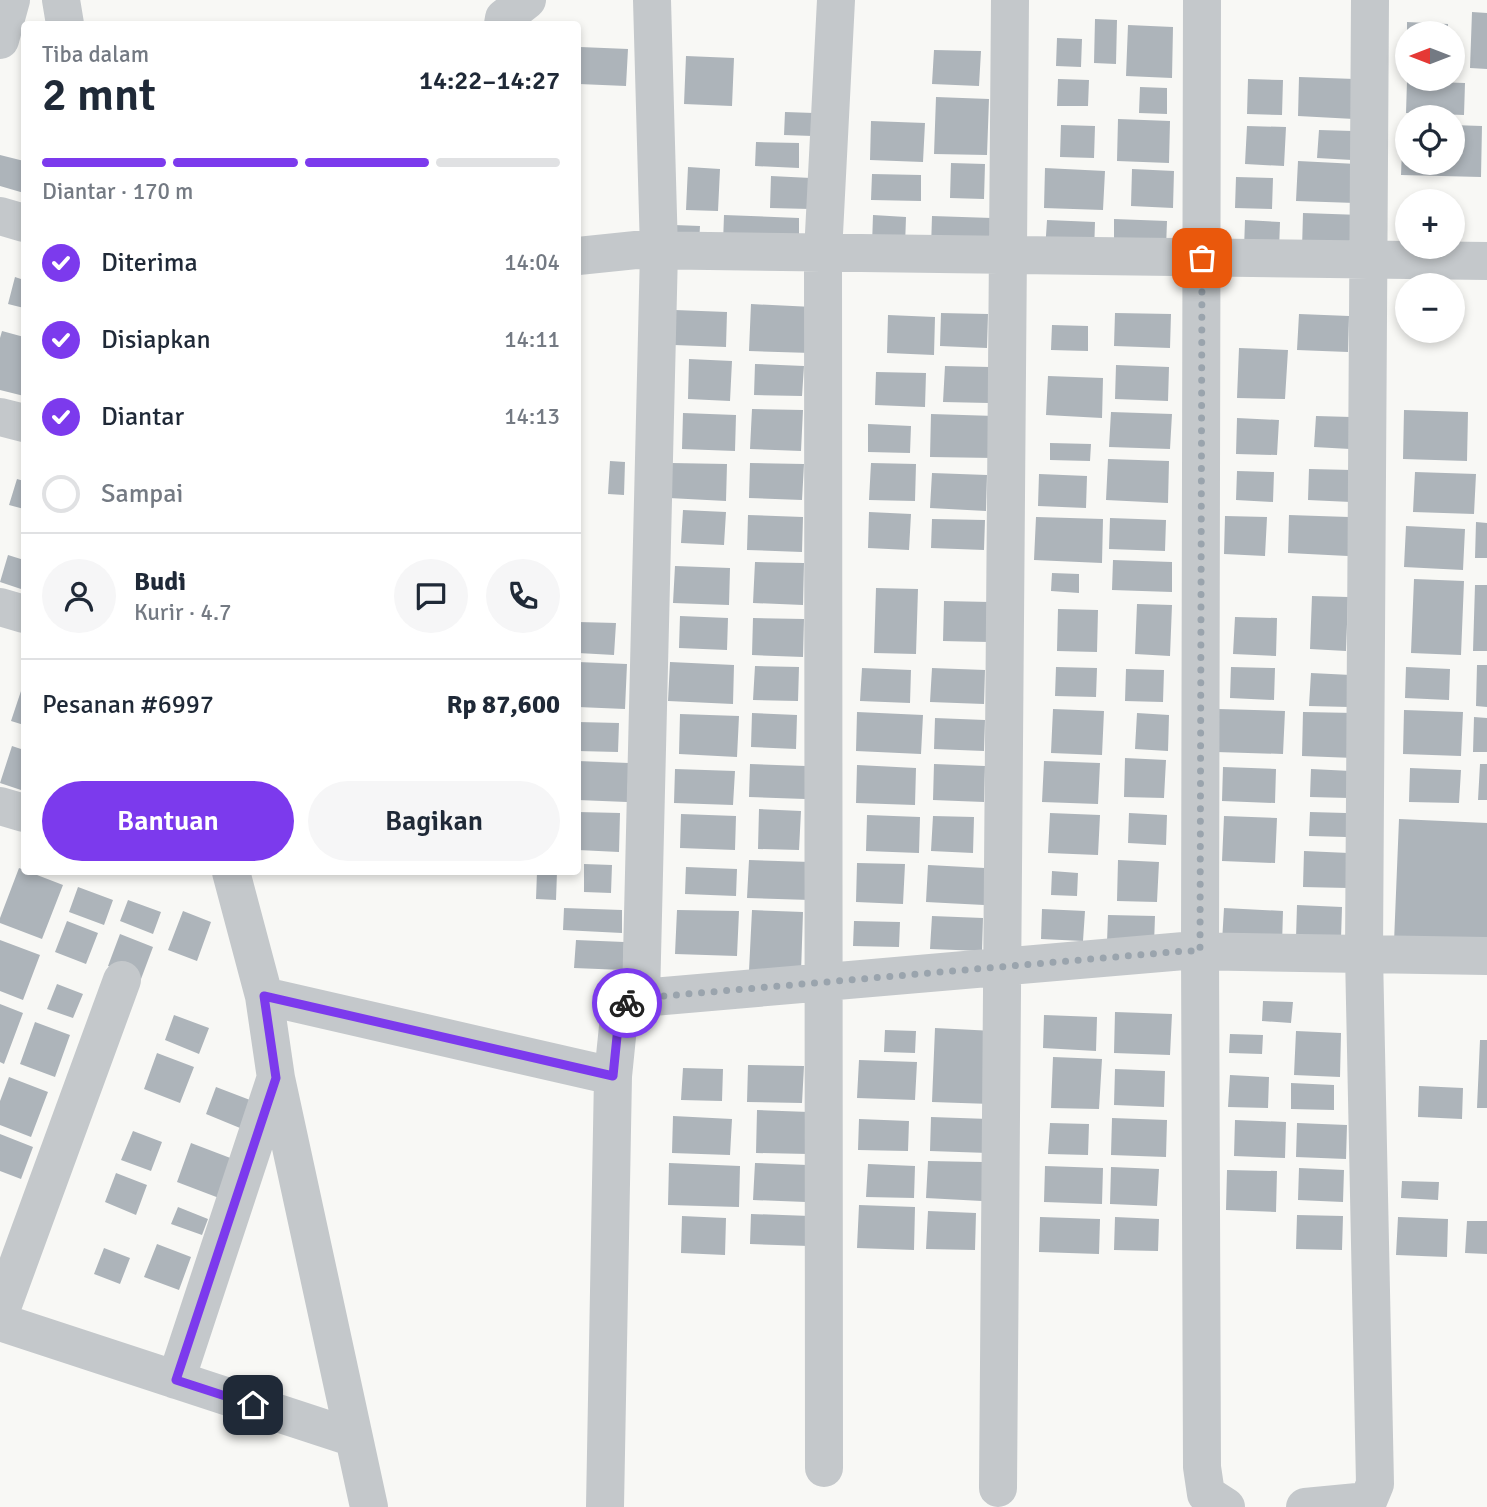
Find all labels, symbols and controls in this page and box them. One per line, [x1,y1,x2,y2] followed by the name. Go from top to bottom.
[1395,21,1465,91] north arrow
[1395,21,1465,343] map controls
[42,40,149,69] text: Tiba dalam
[419,65,560,97] text: 14:22–14:27
[42,67,156,123] text: 2 mnt
[1395,105,1465,175] button: locate
[42,177,193,206] text: Diantar · 170 m
[1395,189,1465,259] button: +
[1172,228,1232,288] pin
[1183,239,1221,277] icon: bag
[42,244,80,282] icon: check
[101,247,198,279] text: Diterima
[504,248,560,277] text: 14:04
[1395,273,1465,343] button: −
[42,321,80,359] icon: check
[101,324,211,356] text: Disiapkan
[504,325,560,354] text: 14:11
[42,398,80,436] icon: check
[101,401,184,433] text: Diantar
[504,402,560,431] text: 14:13
[101,478,183,510] text: Sampai
[42,559,116,633] button: person
[394,559,468,633] button: chat
[486,559,560,633] button: phone
[134,566,186,598] text: Budi
[134,598,231,627] text: Kurir · 4.7
[42,689,214,721] text: Pesanan #6997
[446,689,560,721] text: Rp 87,600
[42,781,294,861] button: Bantuan
[308,781,560,861] button: Bagikan
[592,968,662,1038] courier
[608,984,646,1022] icon: bike
[223,1375,283,1435] pin
[234,1386,272,1424] icon: home

